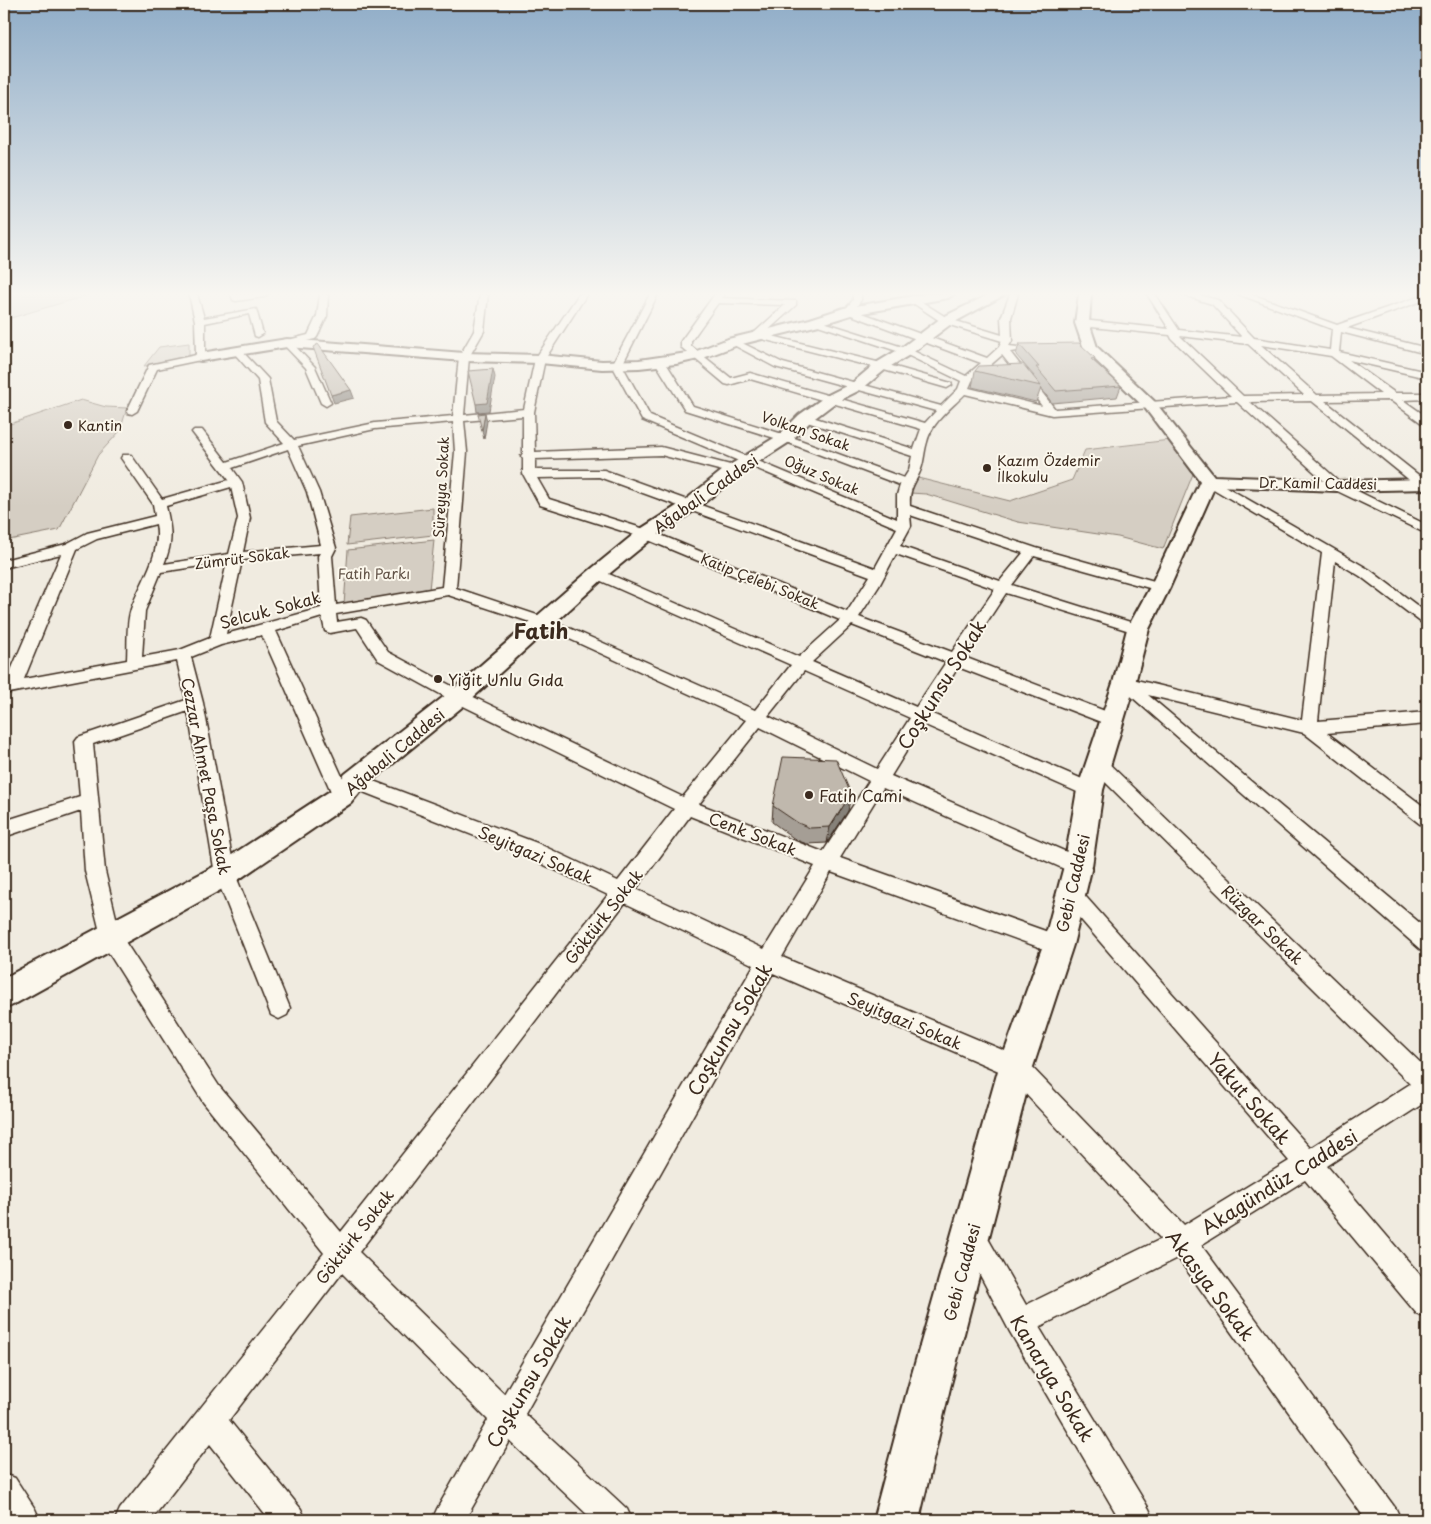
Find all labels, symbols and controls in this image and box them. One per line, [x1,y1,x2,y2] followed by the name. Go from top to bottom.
[759,406,853,456] street label: Volkan Sokak
[78,415,122,436] place label: Kantin
[62,419,74,431] marker: Kantin
[428,436,454,538] street label: Süreyya Sokak
[647,448,763,538] street label: Ağabali Caddesi
[781,450,863,500] street label: Oğuz Sokak
[997,450,1101,487] place label: Kazım Özdemir İlkokulu
[981,462,993,474] marker: Kazım Özdemir İlkokulu
[1259,471,1377,495] street label: Dr. Kamil Caddesi
[193,542,291,574] street label: Zümrüt Sokak
[698,548,822,614] street label: Katip Çelebi Sokak
[338,563,410,584] park label: Fatih Parkı
[217,584,323,634] street label: Selcuk Sokak
[890,613,992,755] street label: Coşkunsu Sokak
[514,614,568,646] district label: Fatih
[448,667,564,691] place label: Yiğit Unlu Gıda
[432,673,444,685] marker: Yiğit Unlu Gıda
[176,675,238,877] street label: Cezzar Ahmet Paşa Sokak
[339,702,449,800] street label: Ağabali Caddesi
[819,783,902,807] place label: Fatih Cami
[803,789,815,801] marker: Fatih Cami
[705,805,801,861] street label: Cenk Sokak
[475,819,597,889] street label: Seyitgazi Sokak
[1049,831,1095,935] street label: Gebi Caddesi
[558,863,648,969] street label: Göktürk Sokak
[1217,879,1309,969] street label: Rüzgar Sokak
[680,957,779,1101] street label: Coşkunsu Sokak
[844,985,966,1055] street label: Seyitgazi Sokak
[1202,1046,1298,1150] street label: Yakut Sokak
[1195,1122,1363,1240] street label: Akagündüz Caddesi
[309,1183,399,1289] street label: Göktürk Sokak
[936,1220,986,1324] street label: Gebi Caddesi
[1160,1224,1262,1346] street label: Akasya Sokak
[479,1309,578,1453] street label: Coşkunsu Sokak
[1004,1309,1102,1447] street label: Kanarya Sokak

